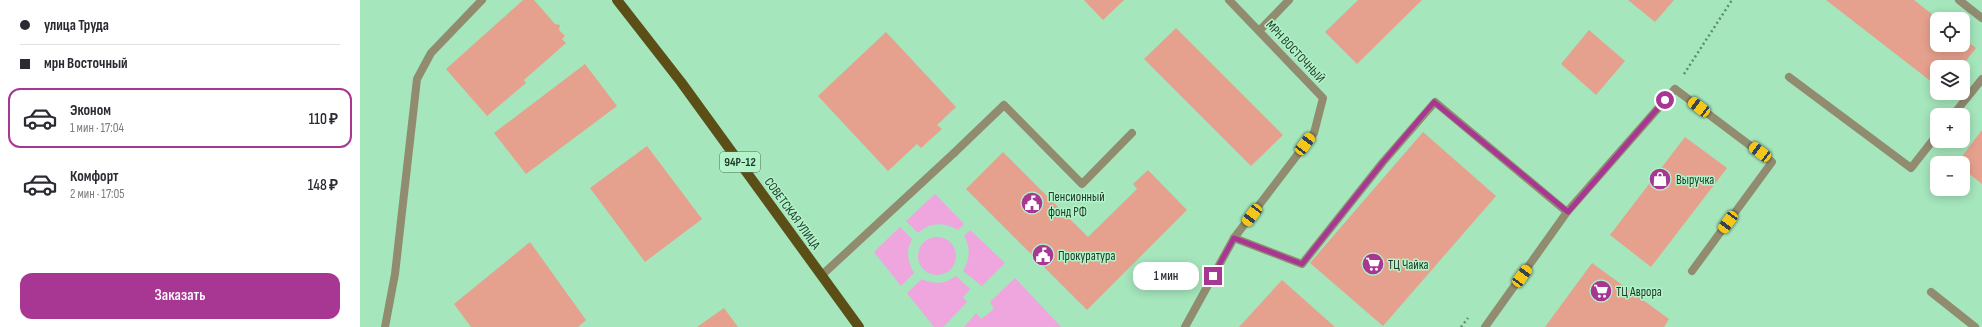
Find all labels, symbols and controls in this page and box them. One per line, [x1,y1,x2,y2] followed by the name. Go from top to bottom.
[1930,12,1970,196] map controls
[1930,12,1970,52] button: locate
[44,16,109,35] text: улица Труда
[1262,17,1328,86] street label: МРН ВОСТОЧНЫЙ
[44,54,128,73] text: мрн Восточный
[1930,60,1970,100] button: layers
[1656,91,1674,109] route start
[1686,95,1712,119] car
[22,100,58,136] icon: car
[70,101,111,120] text: Эконом
[1930,108,1970,148] button: +
[309,110,338,129] text: 110 ₽
[70,120,124,136] text: 1 мин · 17:04
[1293,131,1317,157] car
[1747,140,1773,164] car
[720,152,760,172] road number: 94Р-12
[1930,156,1970,196] button: −
[22,166,58,202] icon: car
[1647,166,1673,192] shop icon: Выручка
[70,167,119,186] text: Комфорт
[1676,172,1714,188] place label: Выручка
[761,175,824,253] street label: СОВЕТСКАЯ УЛИЦА
[308,176,338,195] text: 148 ₽
[70,186,124,202] text: 2 мин · 17:05
[1048,189,1105,220] place label: Пенсионный фонд РФ
[1019,190,1045,216] public building icon: Пенсионный фонд РФ
[1240,202,1264,228] car
[1716,209,1740,235] car
[1030,242,1056,268] public building icon: Прокуратура
[1058,248,1115,264] place label: Прокуратура
[1360,251,1386,277] supermarket icon: ТЦ Чайка
[1388,257,1429,273] place label: ТЦ Чайка
[1133,262,1199,290] callout: 1 мин
[1510,263,1534,289] car
[1204,267,1222,285] route end
[1154,268,1178,284] text: 1 мин
[20,273,340,319] button: Заказать
[1588,278,1614,304] supermarket icon: ТЦ Аврора
[1616,284,1662,300] place label: ТЦ Аврора

